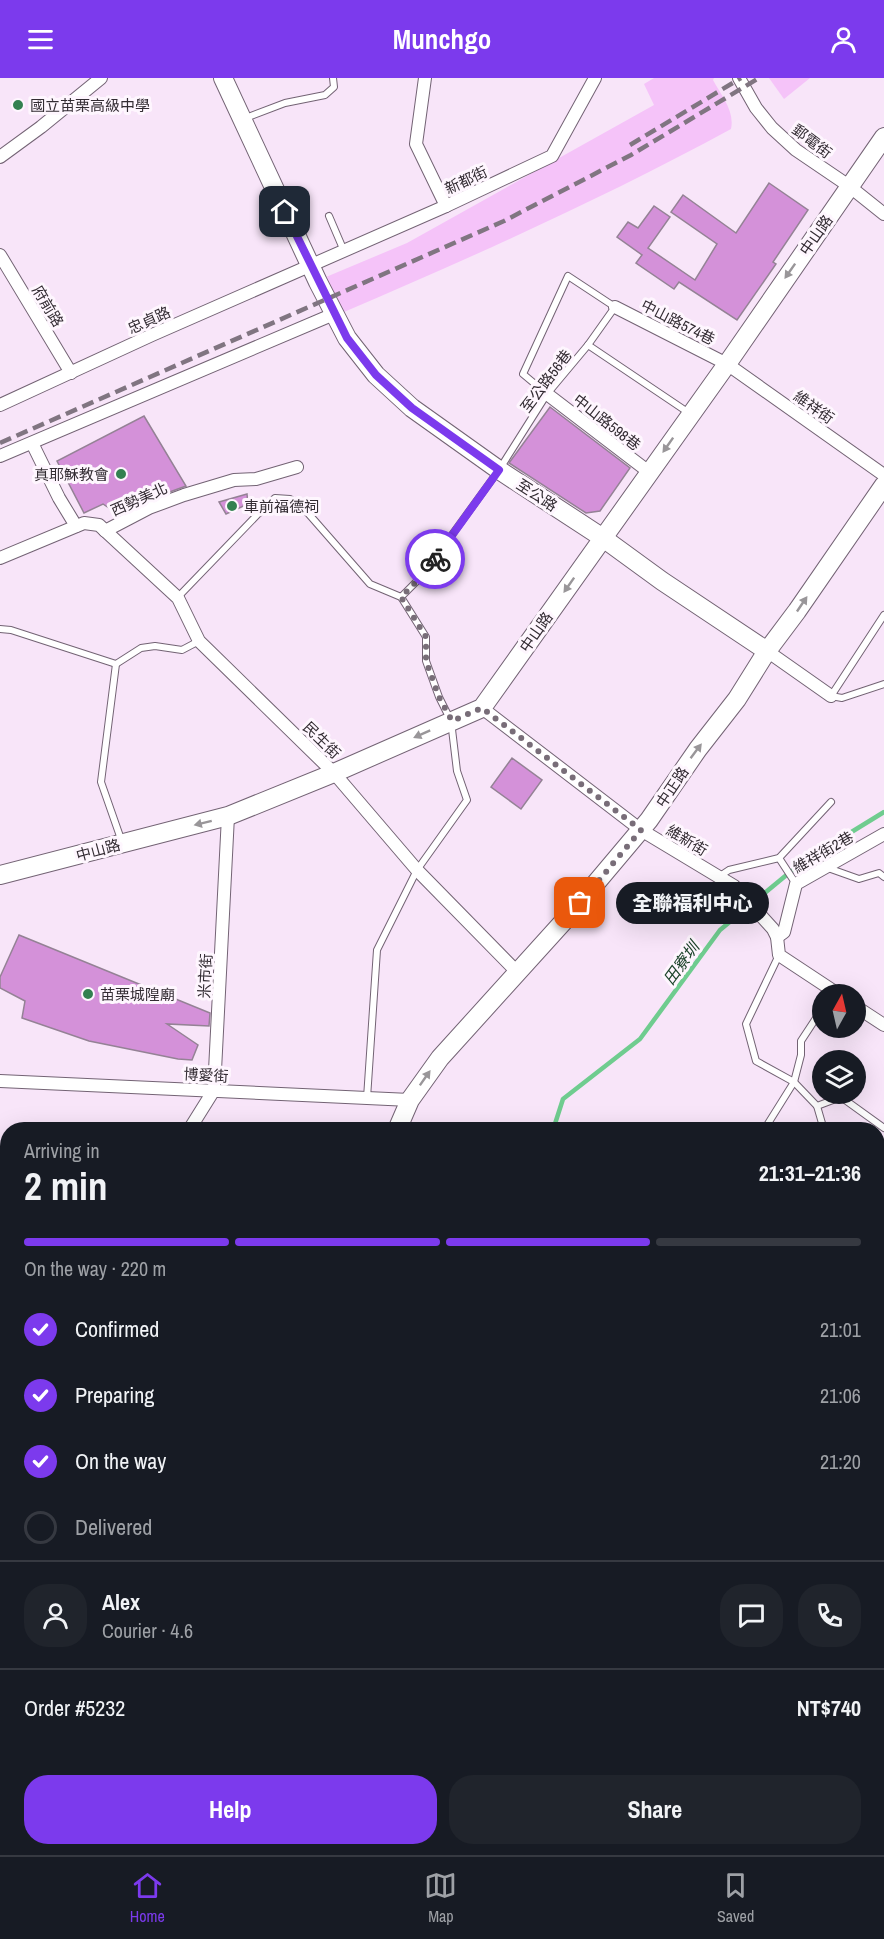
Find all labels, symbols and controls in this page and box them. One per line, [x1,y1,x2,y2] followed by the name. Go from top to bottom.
[393,21,491,57] text: Munchgo
[24,23,57,56] icon: menu
[827,23,860,56] icon: person
[30,95,150,116] place label: 國立苗栗高級中學
[11,98,25,112] marker: 國立苗栗高級中學
[788,119,836,163] street label: 郵電街
[441,161,491,199] street label: 新都街
[259,186,310,237] pin
[268,195,301,228] icon: home
[794,211,838,259] street label: 中山路
[784,263,796,279] one-way arrow
[27,281,69,331] street label: 府前路
[637,294,719,350] street label: 中山路574巷
[124,301,174,339] street label: 忠貞路
[515,345,577,417] street label: 至公路56巷
[790,385,838,429] street label: 維祥街
[569,389,645,455] street label: 中山路598巷
[662,436,674,452] one-way arrow
[34,464,109,485] place label: 真耶穌教會
[114,467,128,481] marker: 真耶穌教會
[512,474,562,516] street label: 至公路
[107,477,171,521] street label: 西勢美北
[244,496,319,517] place label: 車前福德祠
[225,499,239,513] marker: 車前福德祠
[405,529,465,589] courier
[419,543,452,576] icon: bike
[563,577,575,593] one-way arrow
[796,597,808,613] one-way arrow
[514,608,558,656] street label: 中山路
[299,717,345,763] street label: 民生街
[413,730,431,739] one-way arrow
[690,743,702,758] one-way arrow
[651,762,693,812] street label: 中正路
[193,818,212,828] one-way arrow
[662,819,712,861] street label: 維新街
[789,826,857,878] street label: 維祥街2巷
[74,834,122,866] street label: 中山路
[554,877,605,928] pin
[616,882,769,924] callout: 全聯福利中心
[563,886,596,919] icon: bag
[633,889,753,916] text: 全聯福利中心
[658,936,705,989] water label: 田寮圳
[193,953,217,999] street label: 米市街
[100,984,175,1005] place label: 苗栗城隍廟
[812,984,866,1038] north arrow
[812,984,866,1104] map controls
[81,987,95,1001] marker: 苗栗城隍廟
[812,1050,866,1104] button: layers
[183,1063,229,1087] street label: 博愛街
[419,1071,431,1087] one-way arrow
[24,1137,100,1164] text: Arriving in
[759,1158,861,1188] text: 21:31–21:36
[24,1160,108,1212] text: 2 min
[24,1255,166,1282] text: On the way · 220 m
[24,1313,57,1346] icon: check
[75,1314,159,1344] text: Confirmed
[820,1316,861,1343] text: 21:01
[24,1379,57,1412] icon: check
[75,1380,154,1410] text: Preparing
[820,1382,861,1409] text: 21:06
[24,1445,57,1478] icon: check
[75,1446,166,1476] text: On the way
[820,1448,861,1475] text: 21:20
[75,1512,152,1542] text: Delivered
[24,1584,87,1647] button: person
[720,1584,783,1647] button: chat
[798,1584,861,1647] button: phone
[102,1587,140,1617] text: Alex
[102,1617,193,1644] text: Courier · 4.6
[24,1693,125,1723] text: Order #5232
[797,1693,861,1723] text: NT$740
[24,1775,437,1844] button: Help
[449,1775,861,1844] button: Share
[130,1869,165,1927] tab: Home
[424,1869,457,1927] tab: Map
[717,1869,754,1927] tab: Saved

